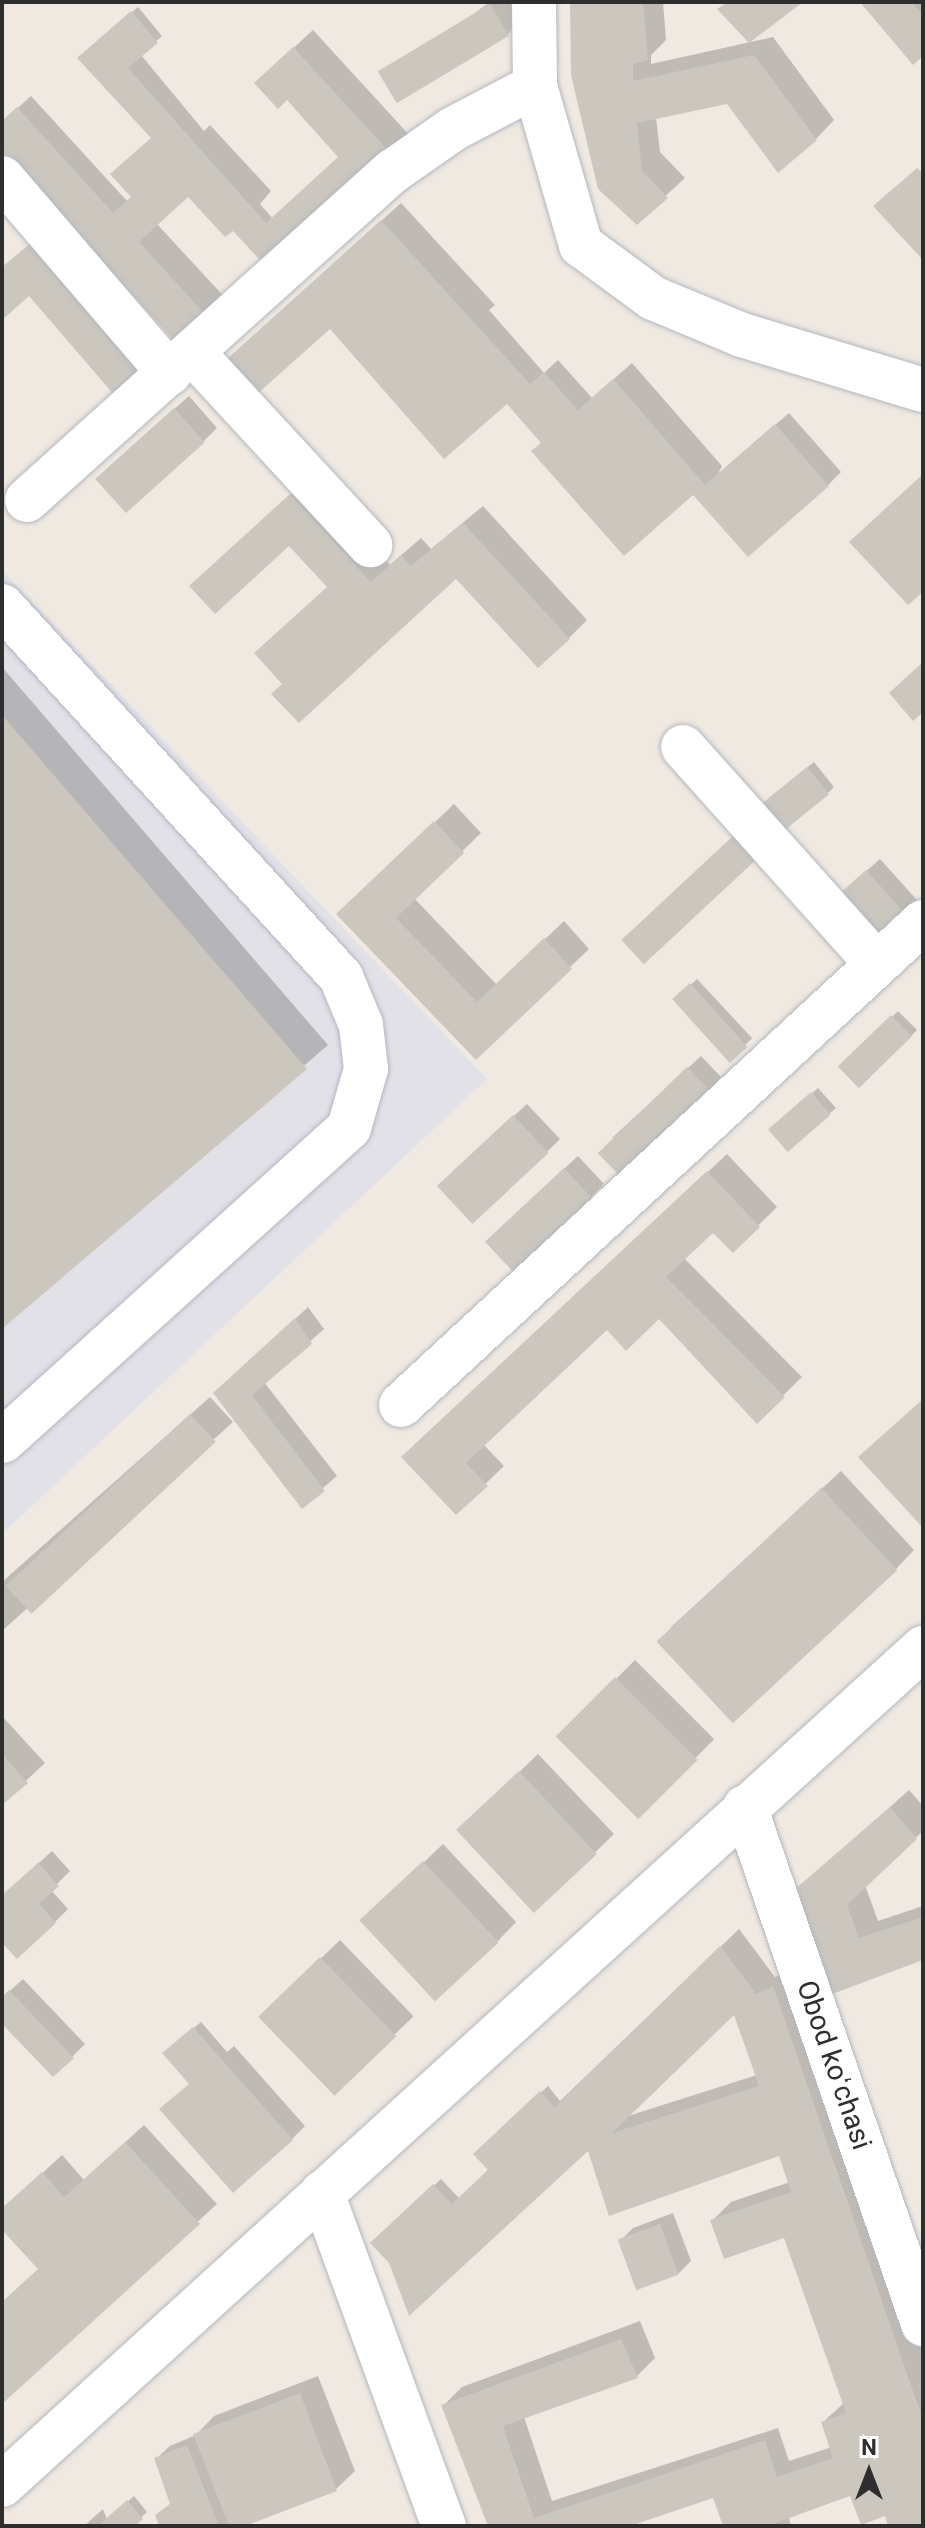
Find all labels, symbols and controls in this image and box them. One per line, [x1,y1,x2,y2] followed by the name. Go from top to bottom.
[789,1976,879,2154] street label: Obod koʻchasi
[829,2432,909,2512] north arrow
[861,2435,877,2460] text: N

